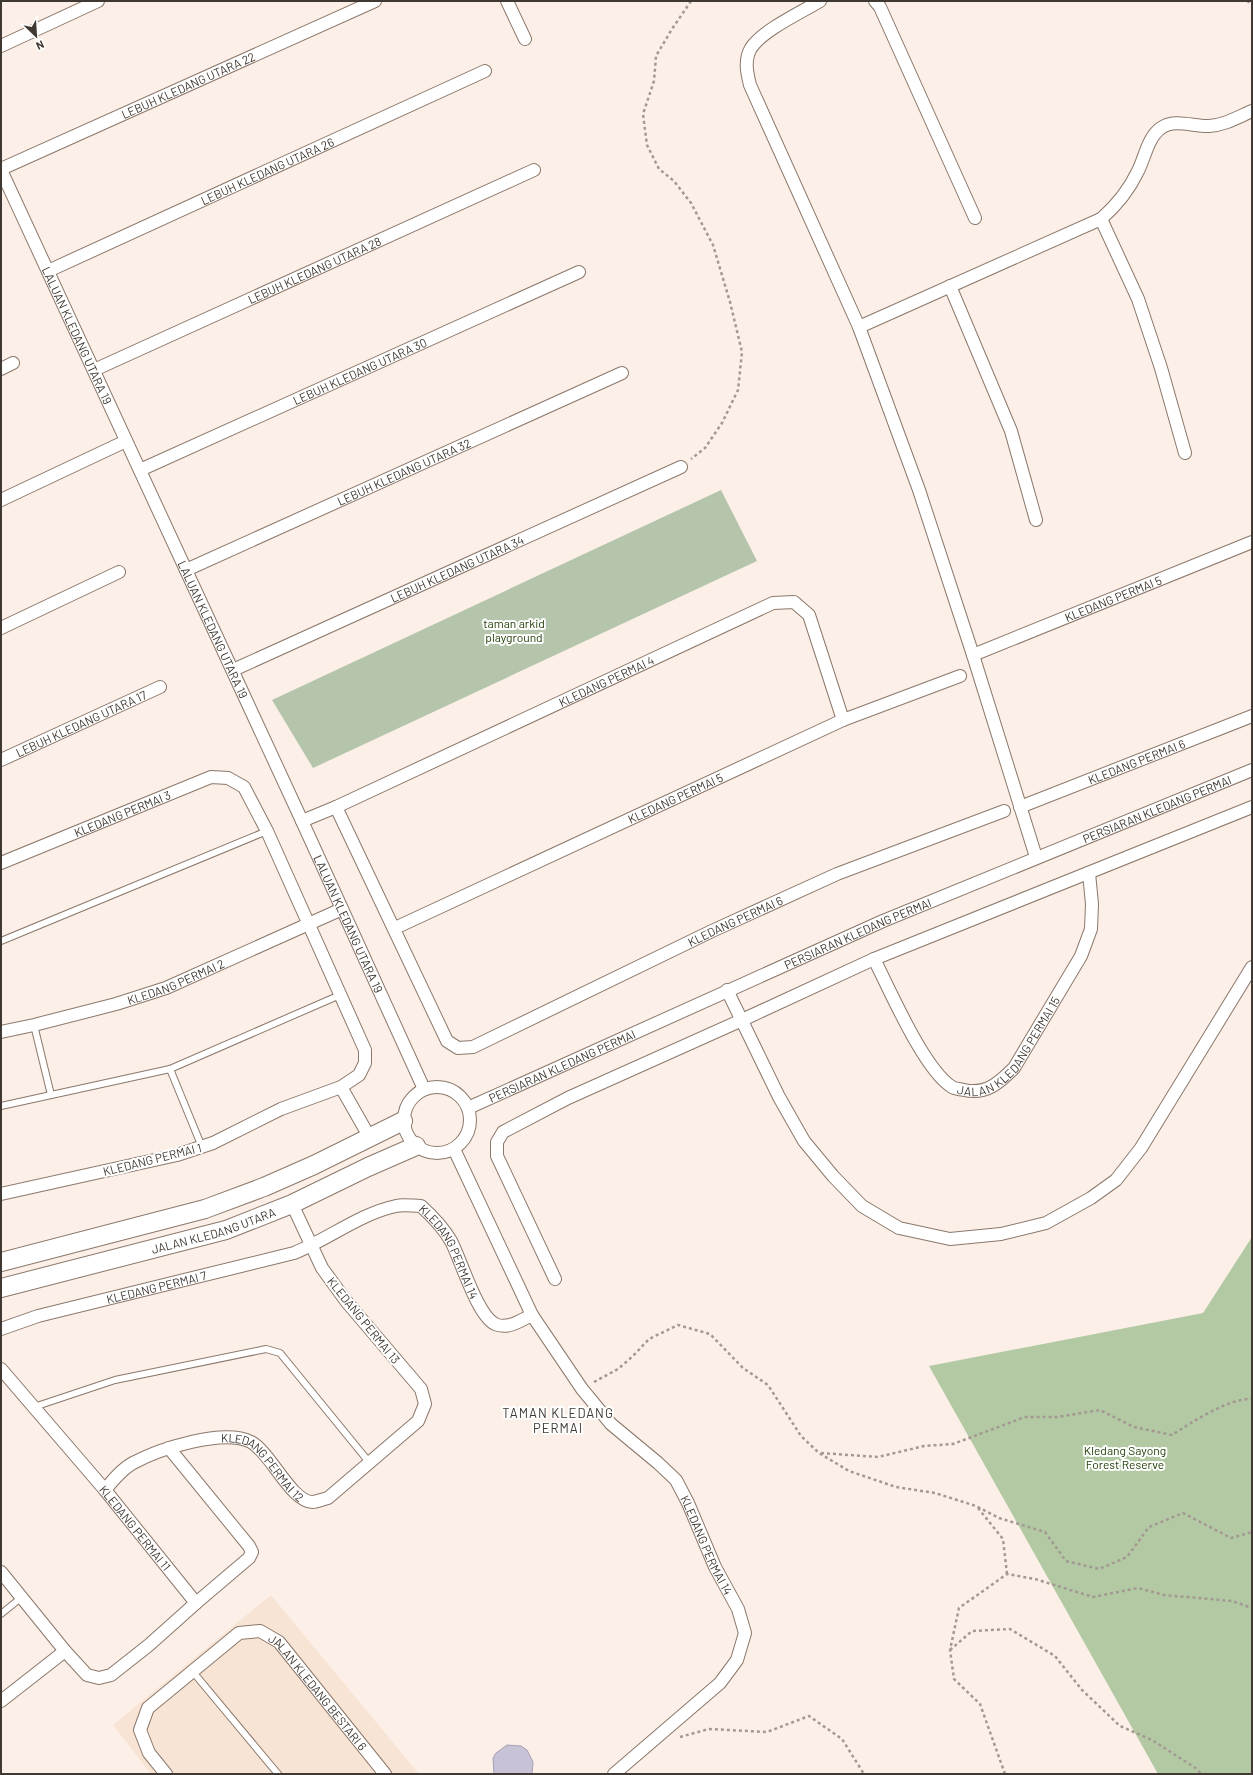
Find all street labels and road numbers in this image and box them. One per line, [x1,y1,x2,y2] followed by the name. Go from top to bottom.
[119,49,257,121] street label: LEBUH KLEDANG UTARA 22
[198,134,336,207] street label: LEBUH KLEDANG UTARA 26
[245,234,383,306] street label: LEBUH KLEDANG UTARA 28
[40,264,115,406] street label: LALUAN KLEDANG UTARA 19
[291,335,429,407] street label: LEBUH KLEDANG UTARA 30
[335,435,473,508] street label: LEBUH KLEDANG UTARA 32
[388,532,526,605] street label: LEBUH KLEDANG UTARA 34
[176,558,251,700] street label: LALUAN KLEDANG UTARA 19
[1063,572,1163,624] street label: KLEDANG PERMAI 5
[556,653,656,709] street label: KLEDANG PERMAI 4
[14,687,149,759] street label: LEBUH KLEDANG UTARA 17
[1086,736,1187,787] street label: KLEDANG PERMAI 6
[626,770,725,826] street label: KLEDANG PERMAI 5
[1080,772,1233,846] street label: PERSIARAN KLEDANG PERMAI
[72,787,173,839] street label: KLEDANG PERMAI 3
[311,853,386,995] street label: LALUAN KLEDANG UTARA 19
[685,893,785,949] street label: KLEDANG PERMAI 6
[782,895,933,972] street label: PERSIARAN KLEDANG PERMAI
[125,956,226,1007] street label: KLEDANG PERMAI 2
[956,994,1062,1098] street label: JALAN KLEDANG PERMAI 15
[486,1027,637,1105] street label: PERSIARAN KLEDANG PERMAI
[101,1140,203,1178] street label: KLEDANG PERMAI 1
[417,1201,482,1301] street label: KLEDANG PERMAI 14
[150,1204,277,1256] street label: JALAN KLEDANG UTARA
[105,1268,208,1306] street label: KLEDANG PERMAI 7
[325,1274,403,1366] street label: KLEDANG PERMAI 13
[221,1430,307,1504] street label: KLEDANG PERMAI 12
[97,1482,174,1573] street label: KLEDANG PERMAI 11
[678,1493,736,1597] street label: KLEDANG PERMAI 14
[266,1631,370,1753] street label: JALAN KLEDANG BESTARI 6

